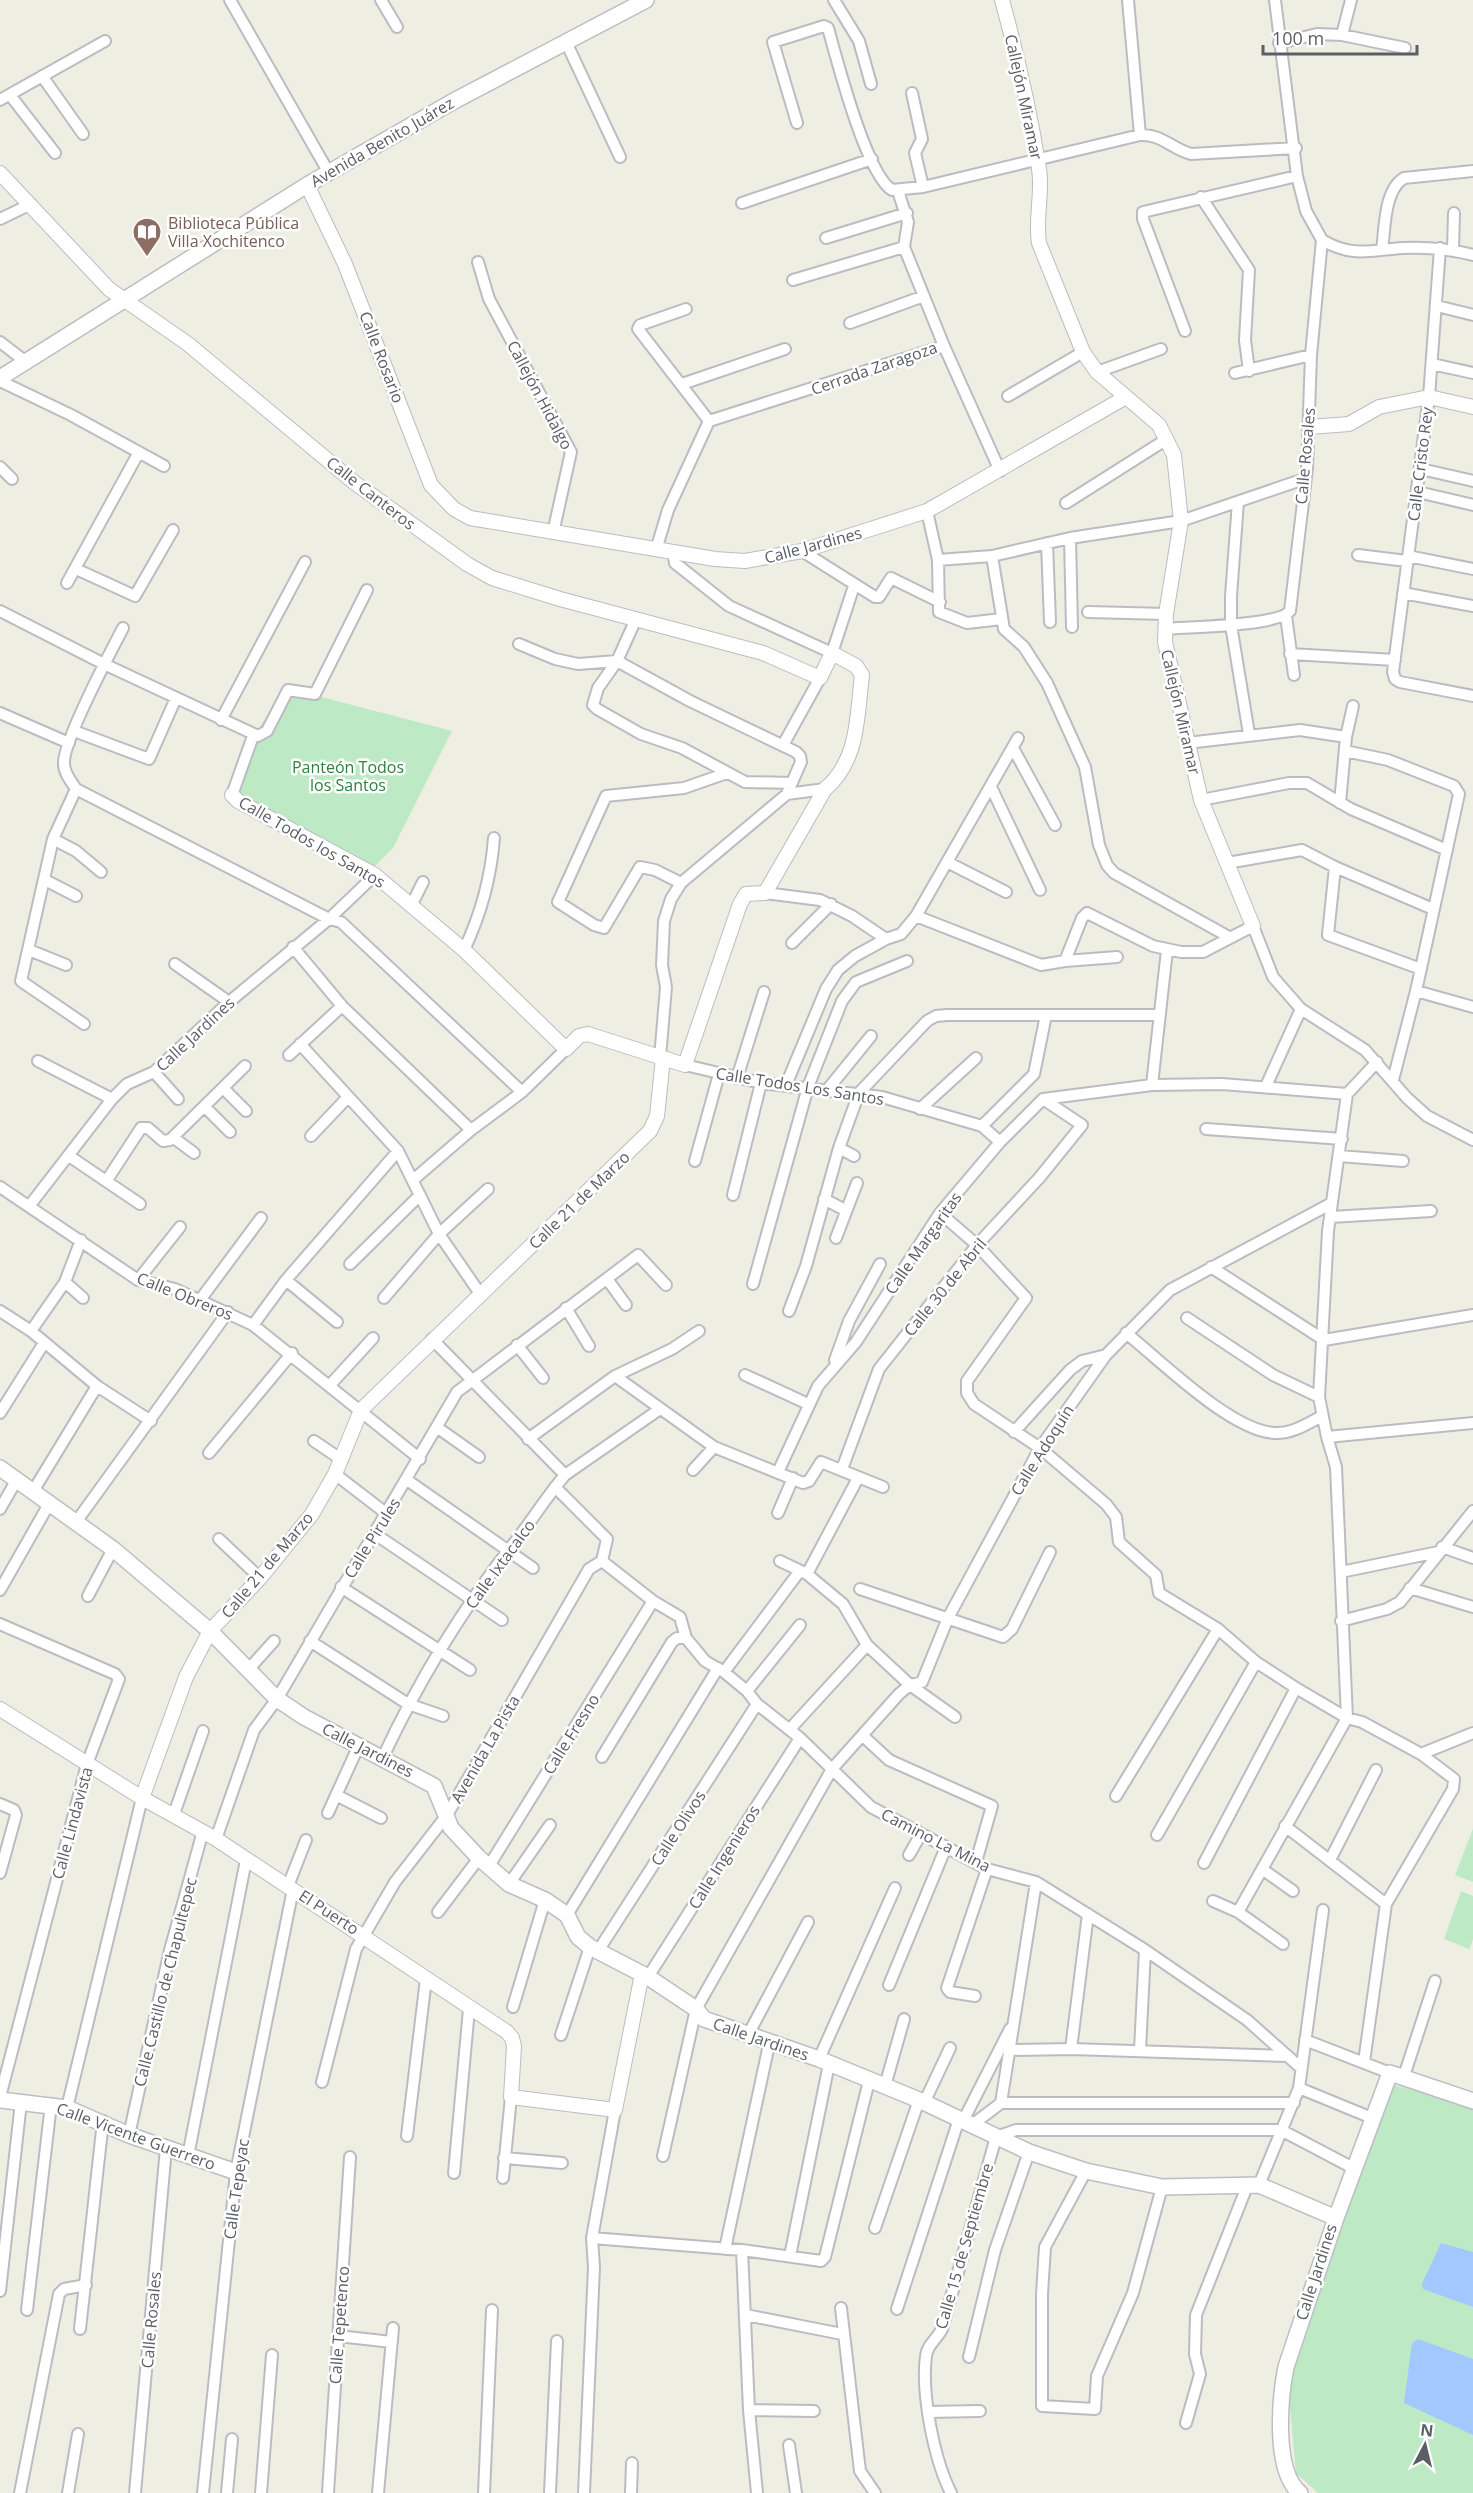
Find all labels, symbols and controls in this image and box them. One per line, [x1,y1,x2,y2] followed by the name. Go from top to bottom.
[1263,18,1418,56] scale bar
[1272,26,1324,50] text: 100 m
[1000,32,1048,162] street label: Callejón Miramar
[306,92,458,192] street label: Avenida Benito Juárez
[168,212,299,252] place label: Biblioteca Pública Villa Xochitenco
[131,216,163,258] library icon: Biblioteca Pública Villa Xochitenco
[354,308,410,406] street label: Calle Rosario
[808,336,940,400] street label: Cerrada Zaragoza
[502,337,578,453] street label: Callejón Hidalgo
[1402,405,1438,522] street label: Calle Cristo Rey
[1290,407,1320,505] street label: Calle Rosales
[322,451,420,535] street label: Calle Canteros
[762,521,864,569] street label: Calle Jardines
[1156,647,1206,777] street label: Callejón Miramar
[292,756,404,796] park label: Panteón Todos los Santos
[235,791,389,893] street label: Calle Todos los Santos
[151,992,239,1076] street label: Calle Jardines
[714,1062,886,1110] street label: Calle Todos Los Santos
[524,1146,634,1254] street label: Calle 21 de Marzo
[879,1187,967,1299] street label: Calle Margaritas
[899,1233,991,1341] street label: Calle 30 de Abril
[134,1267,236,1325] street label: Calle Obreros
[1005,1400,1079,1500] street label: Calle Adoquín
[339,1494,405,1582] street label: Calle Pirules
[216,1507,318,1623] street label: Calle 21 de Marzo
[460,1515,540,1613] street label: Calle Ixtacalco
[538,1690,604,1778] street label: Calle Fresno
[445,1691,525,1807] street label: Avenida La Pista
[318,1717,418,1783] street label: Calle Jardines
[46,1764,98,1882] street label: Calle Lindavista
[645,1786,711,1870] street label: Calle Olivos
[683,1801,765,1913] street label: Calle Ingenieros
[878,1803,994,1877] street label: Camino La Mina
[128,1875,202,2089] street label: Calle Castillo de Chapultepec
[295,1884,363,1940] street label: El Puerto
[710,2012,812,2066] street label: Calle Jardines
[53,2097,219,2175] street label: Calle Vicente Guerrero
[218,2137,254,2241] street label: Calle Tepeyac
[930,2160,998,2332] street label: Calle 15 de Septiembre
[1290,2221,1342,2323] street label: Calle Jardines
[324,2265,354,2385] street label: Calle Tepetenco
[136,2271,166,2369] street label: Calle Rosales
[1395,2415,1455,2475] north arrow
[1419,2418,1435,2442] text: N

